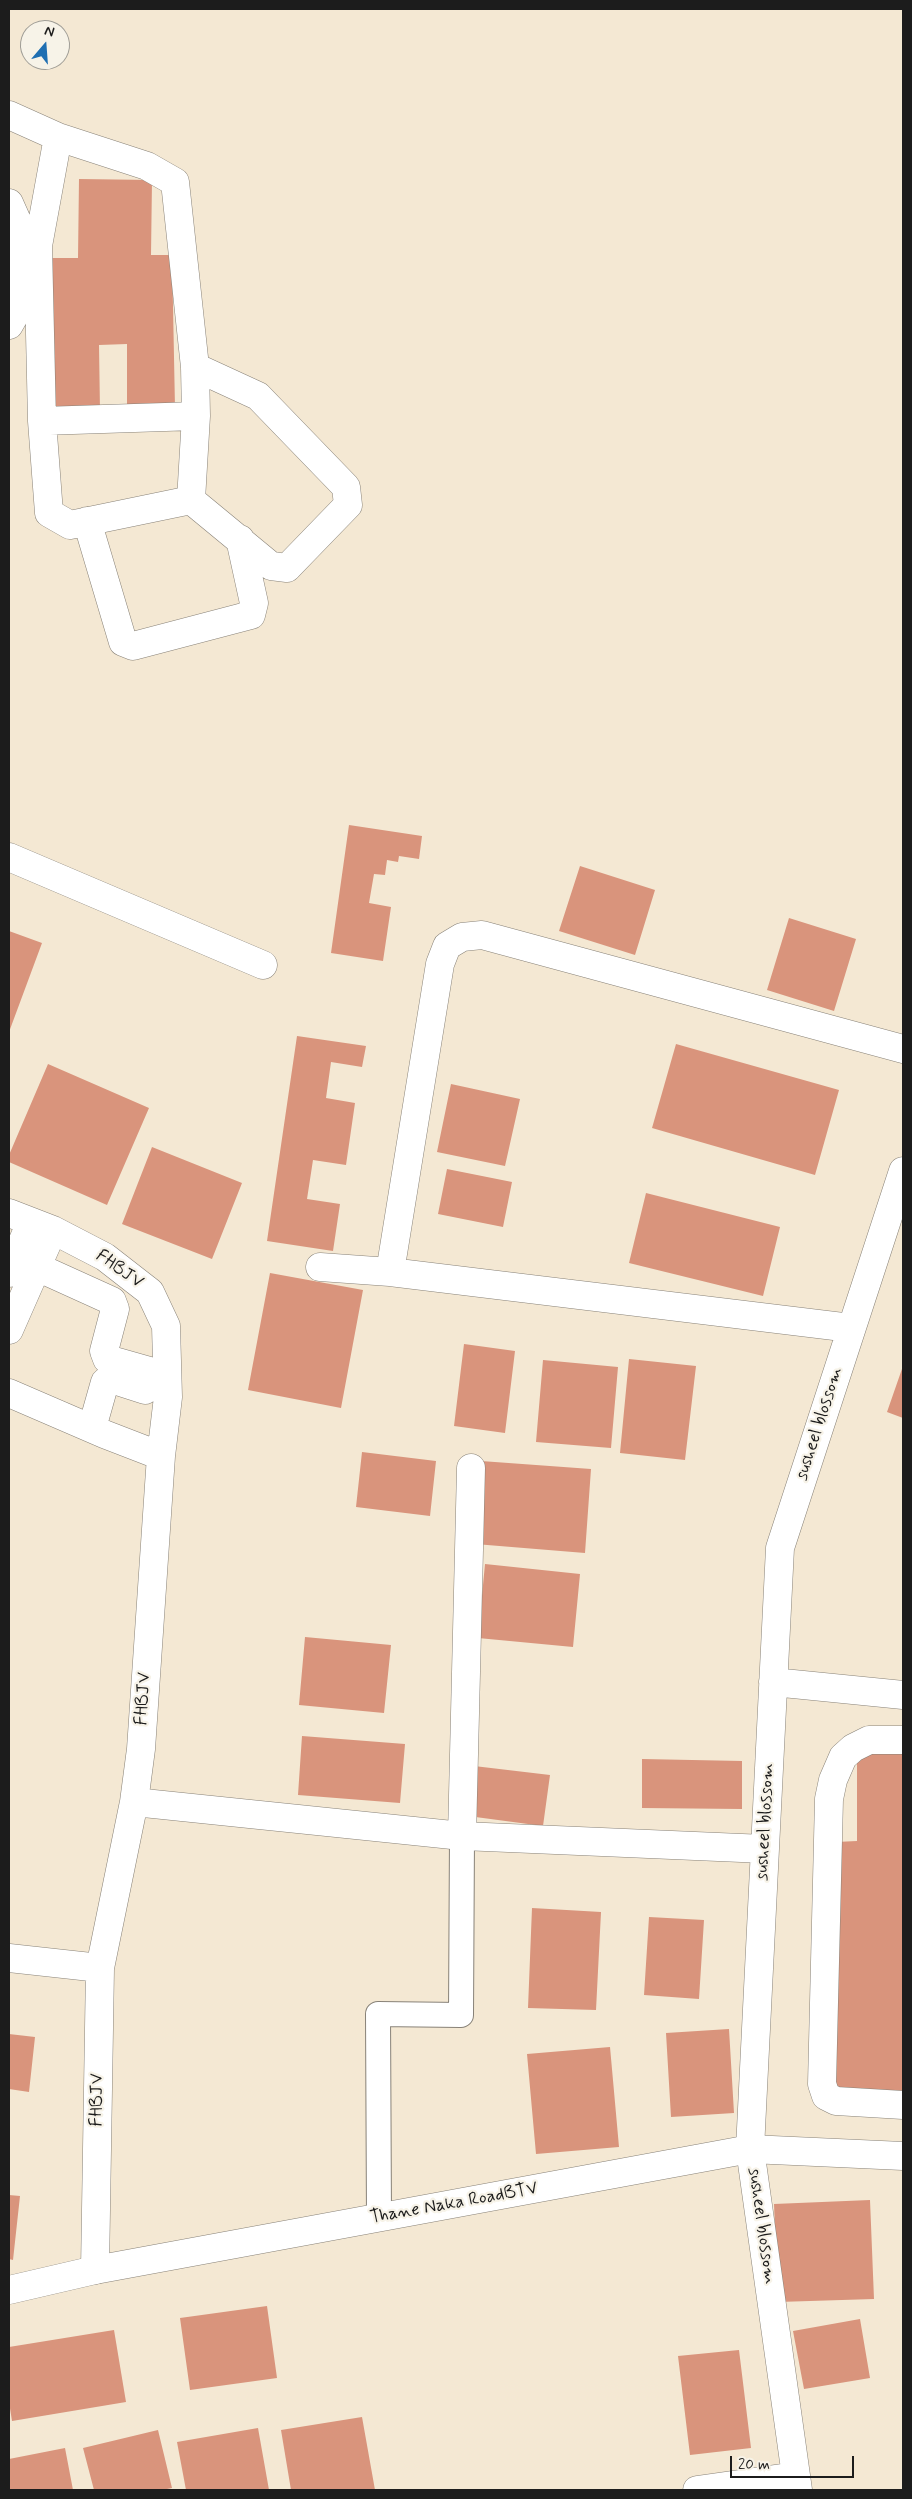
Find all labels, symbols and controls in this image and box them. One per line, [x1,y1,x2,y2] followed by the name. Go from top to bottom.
[20,20,70,70] north arrow
[42,22,57,42] text: N
[91,1246,147,1294] street label: FHBJV
[792,1365,848,1483] street label: susheel blossom
[131,1672,157,1726] street label: FHBJV
[752,1763,780,1881] street label: susheel blossom
[87,2073,109,2127] street label: FHBJV
[742,2166,780,2286] street label: susheel blossom
[369,2179,539,2229] street label: Thane Naka RoadBTV
[732,2446,856,2478] scale bar
[738,2455,770,2475] text: 20 m

